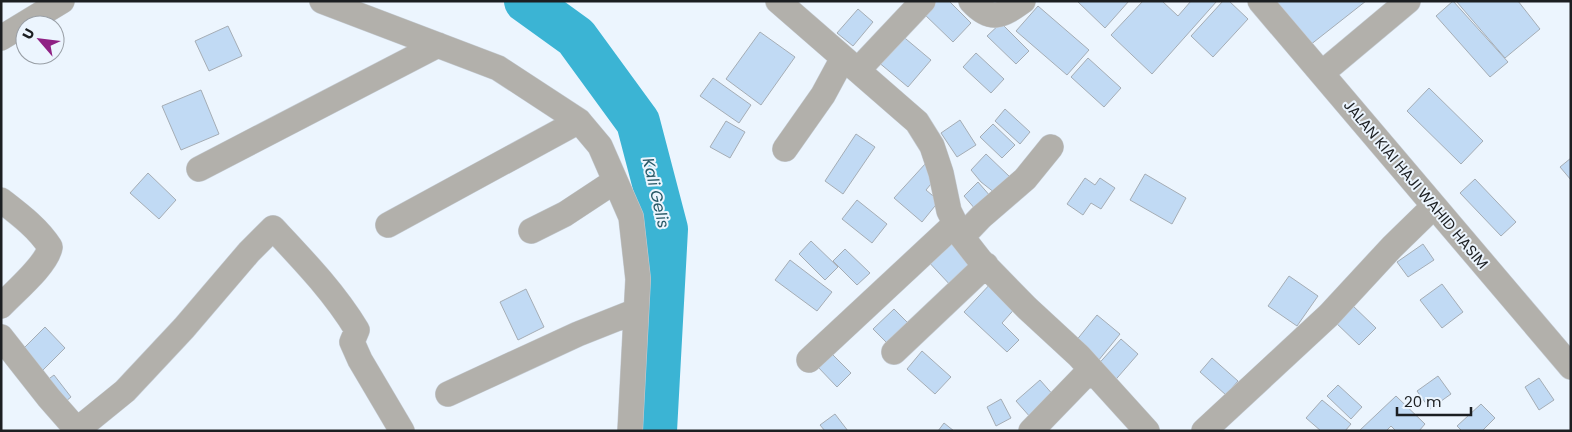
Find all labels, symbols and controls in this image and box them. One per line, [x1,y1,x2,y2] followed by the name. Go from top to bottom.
[15,15,65,65] north arrow
[17,25,40,43] text: U
[1339,95,1493,273] street label: JALAN KIAI HAJI WAHID HASIM
[637,156,675,230] water label: Kali Gelis
[1397,384,1471,416] scale bar
[1404,391,1442,412] text: 20 m

